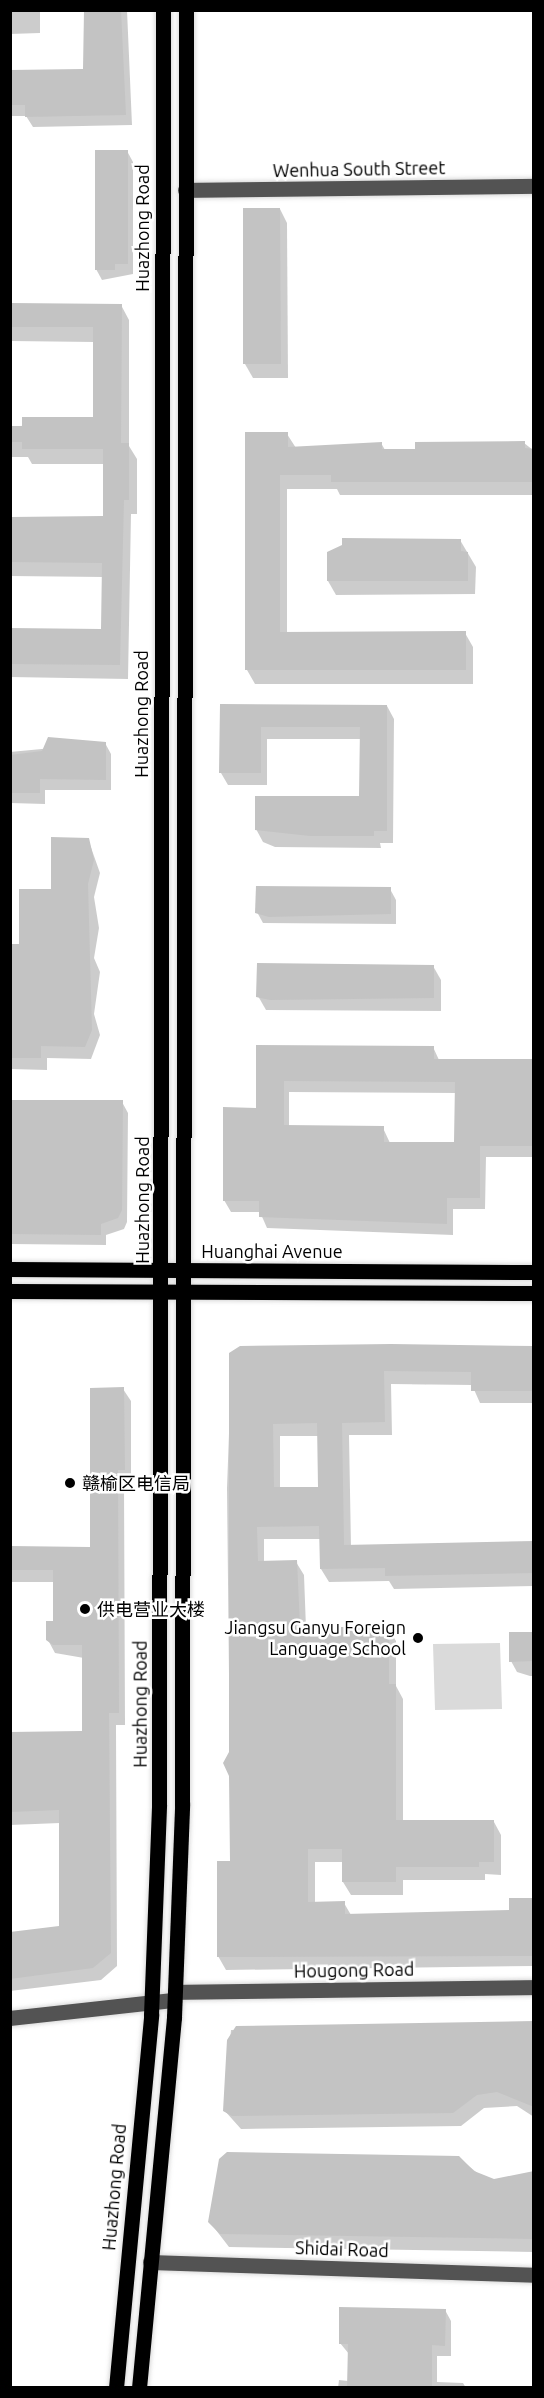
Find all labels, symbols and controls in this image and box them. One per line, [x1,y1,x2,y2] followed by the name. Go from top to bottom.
[273,157,445,181] street label: Wenhua South Street
[131,164,153,292] street label: Huazhong Road
[130,650,152,778] street label: Huazhong Road
[131,1136,153,1264] street label: Huazhong Road
[201,1240,343,1262] street label: Huanghai Avenue
[82,1472,190,1494] place label: 赣榆区电信局
[63,1476,77,1490] marker: 赣榆区电信局
[97,1598,205,1620] place label: 供电营业大楼
[78,1602,92,1616] marker: 供电营业大楼
[225,1617,406,1660] place label: Jiangsu Ganyu Foreign Language School
[411,1631,425,1645] marker: Jiangsu Ganyu Foreign Language School
[129,1640,151,1768] street label: Huazhong Road
[294,1958,414,1982] street label: Hougong Road
[98,2123,130,2251] street label: Huazhong Road
[295,2237,389,2261] street label: Shidai Road

